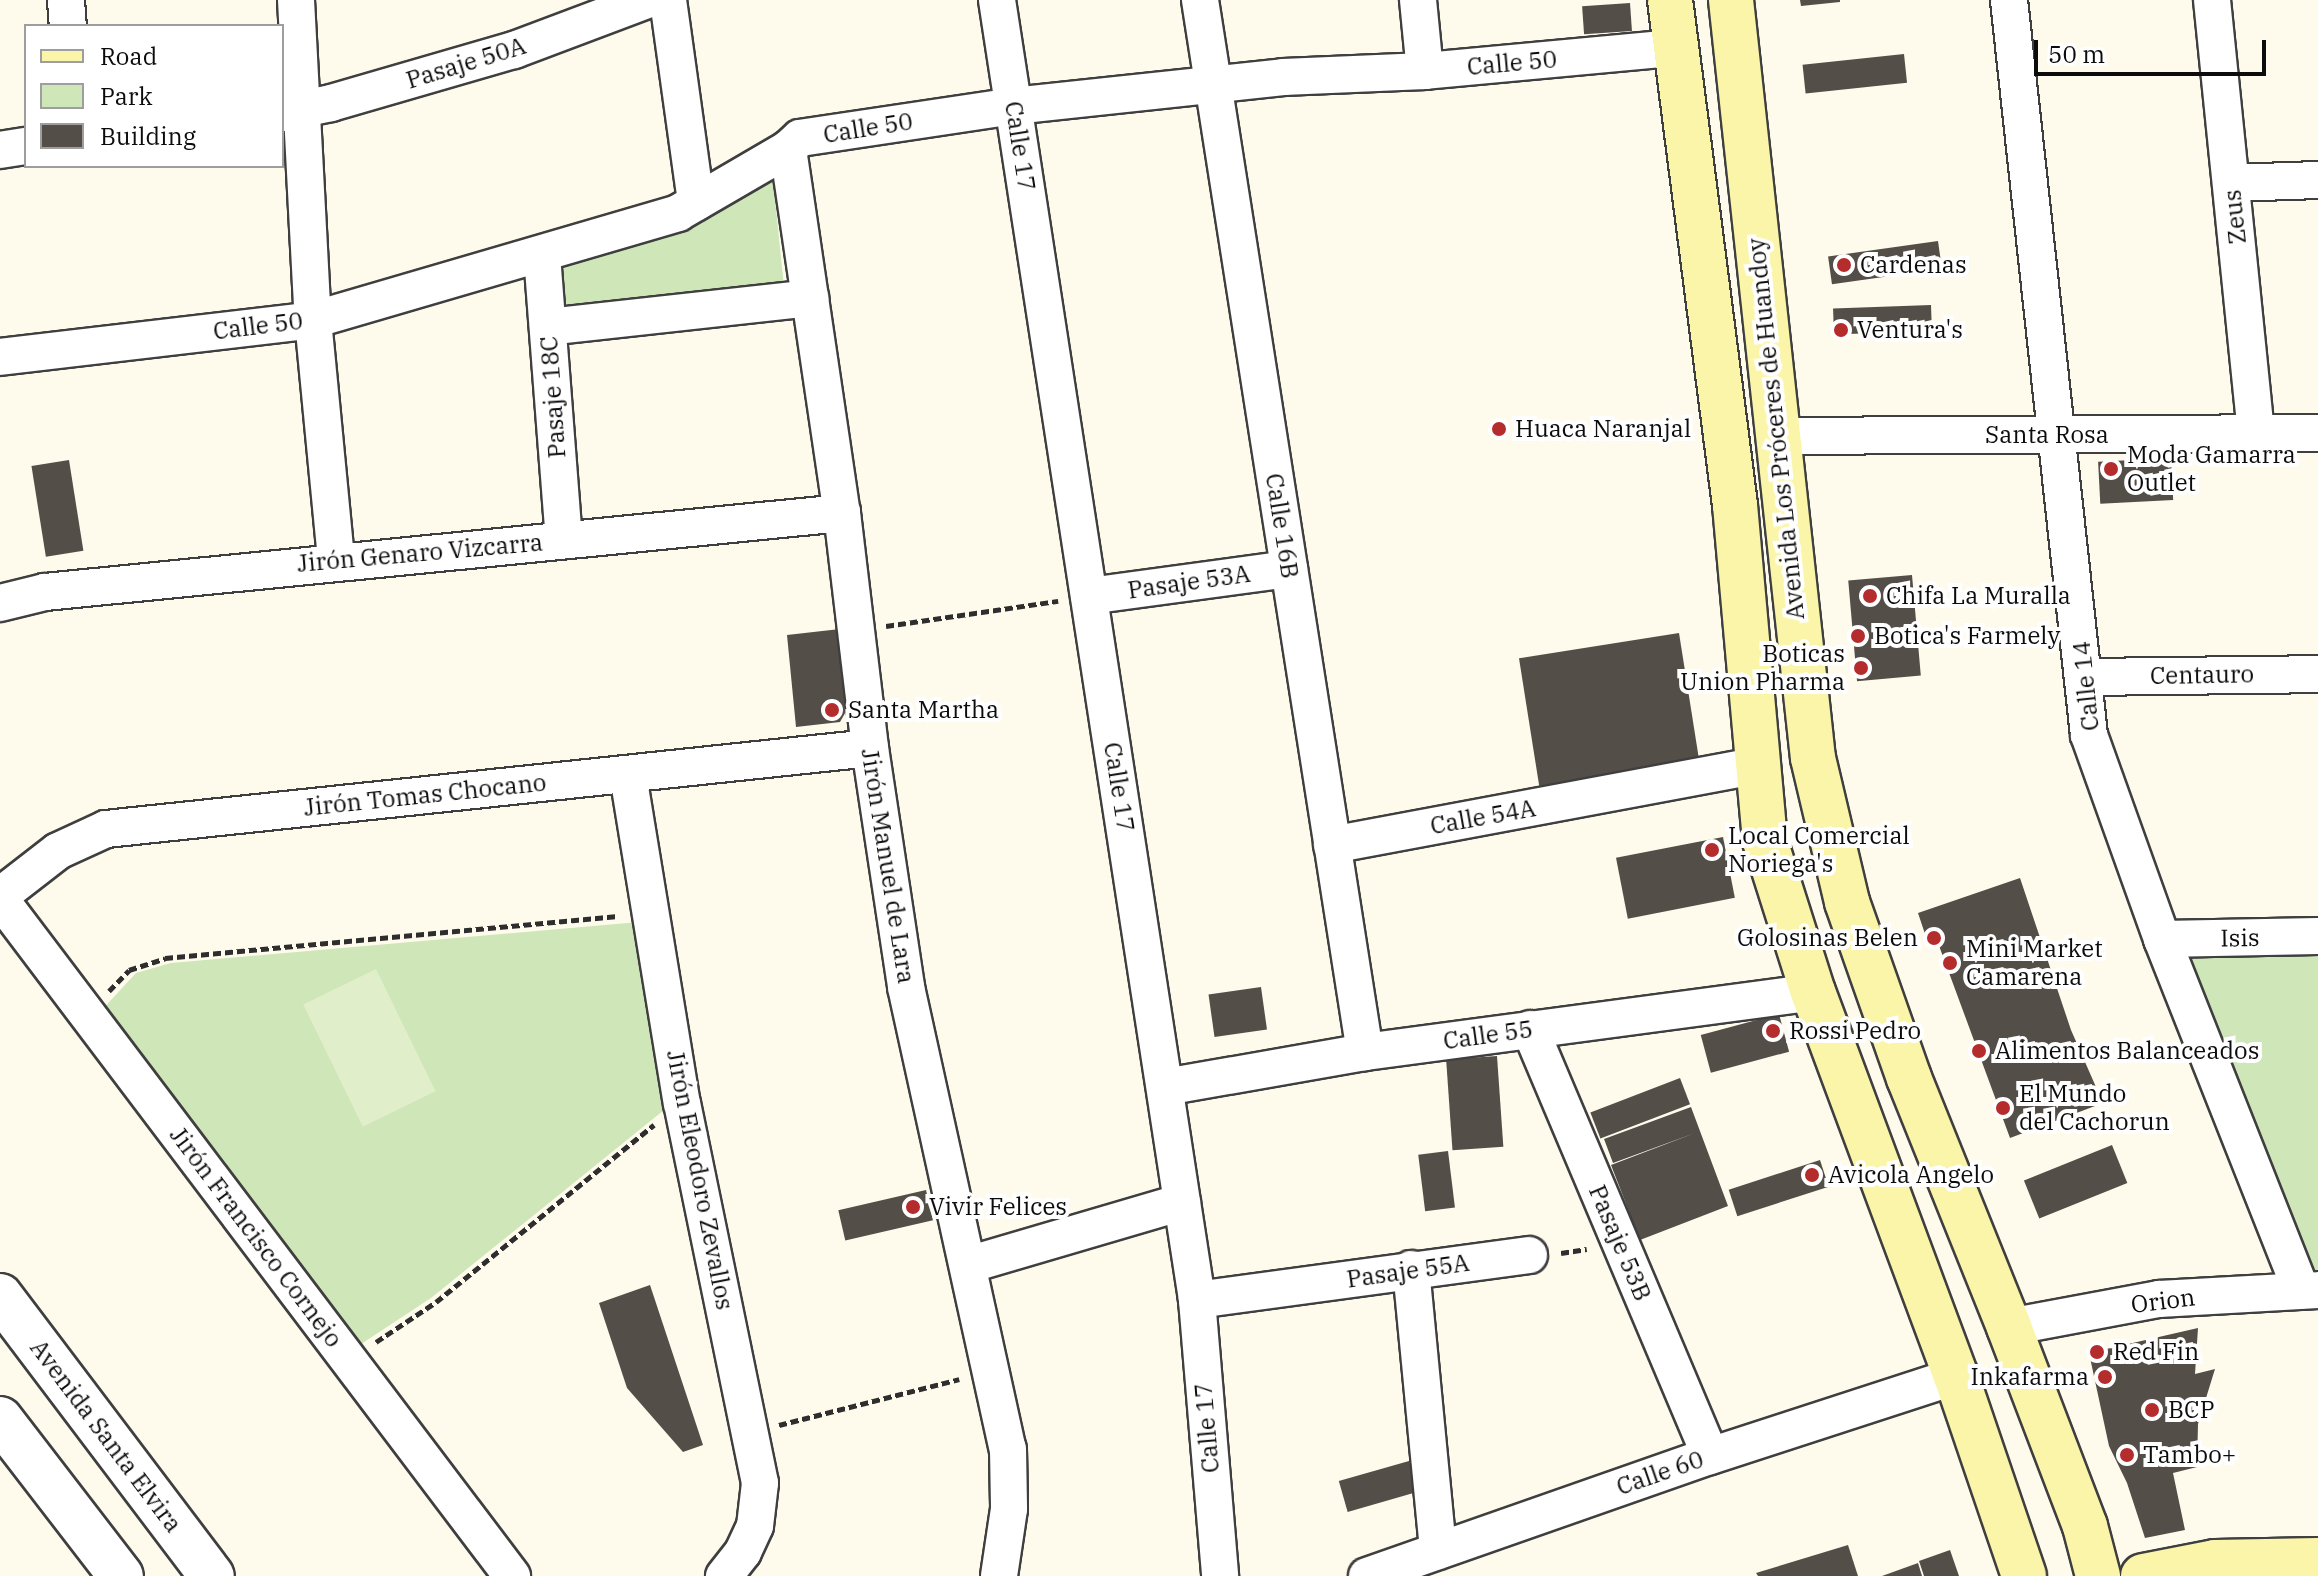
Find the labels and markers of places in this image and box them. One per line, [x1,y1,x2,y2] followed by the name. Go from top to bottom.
[1860,251,1967,279] place label: Cardenas
[1835,256,1853,274] marker: Cardenas
[1857,316,1963,344] place label: Ventura's
[1832,321,1850,339] marker: Ventura's
[1515,415,1691,443] place label: Huaca Naranjal
[1490,420,1508,438] marker: Huaca Naranjal
[2127,441,2296,497] place label: Moda Gamarra Outlet
[2102,460,2120,478] marker: Moda Gamarra Outlet
[1886,582,2071,610] place label: Chifa La Muralla
[1861,587,1879,605] marker: Chifa La Muralla
[1874,622,2060,650] place label: Botica's Farmely
[1849,627,1867,645] marker: Botica's Farmely
[1680,640,1845,696] place label: Boticas Union Pharma
[1852,659,1870,677] marker: Boticas Union Pharma
[848,696,999,724] place label: Santa Martha
[823,701,841,719] marker: Santa Martha
[1728,822,1910,878] place label: Local Comercial Noriega's
[1703,841,1721,859] marker: Local Comercial Noriega's
[1737,924,1918,952] place label: Golosinas Belen
[1925,929,1943,947] marker: Golosinas Belen
[1966,935,2103,991] place label: Mini Market Camarena
[1941,954,1959,972] marker: Mini Market Camarena
[1789,1017,1921,1045] place label: Rossi Pedro
[1764,1022,1782,1040] marker: Rossi Pedro
[1995,1037,2259,1065] place label: Alimentos Balanceados
[1970,1042,1988,1060] marker: Alimentos Balanceados
[2019,1080,2170,1136] place label: El Mundo del Cachorun
[1994,1099,2012,1117] marker: El Mundo del Cachorun
[1828,1161,1994,1189] place label: Avicola Angelo
[1803,1166,1821,1184] marker: Avicola Angelo
[929,1193,1067,1221] place label: Vivir Felices
[904,1198,922,1216] marker: Vivir Felices
[2113,1338,2199,1366] place label: Red Fin
[2088,1343,2106,1361] marker: Red Fin
[1970,1363,2089,1391] place label: Inkafarma
[2096,1368,2114,1386] marker: Inkafarma
[2168,1396,2215,1424] place label: BCP
[2143,1401,2161,1419] marker: BCP
[2143,1441,2236,1469] place label: Tambo+
[2118,1446,2136,1464] marker: Tambo+

